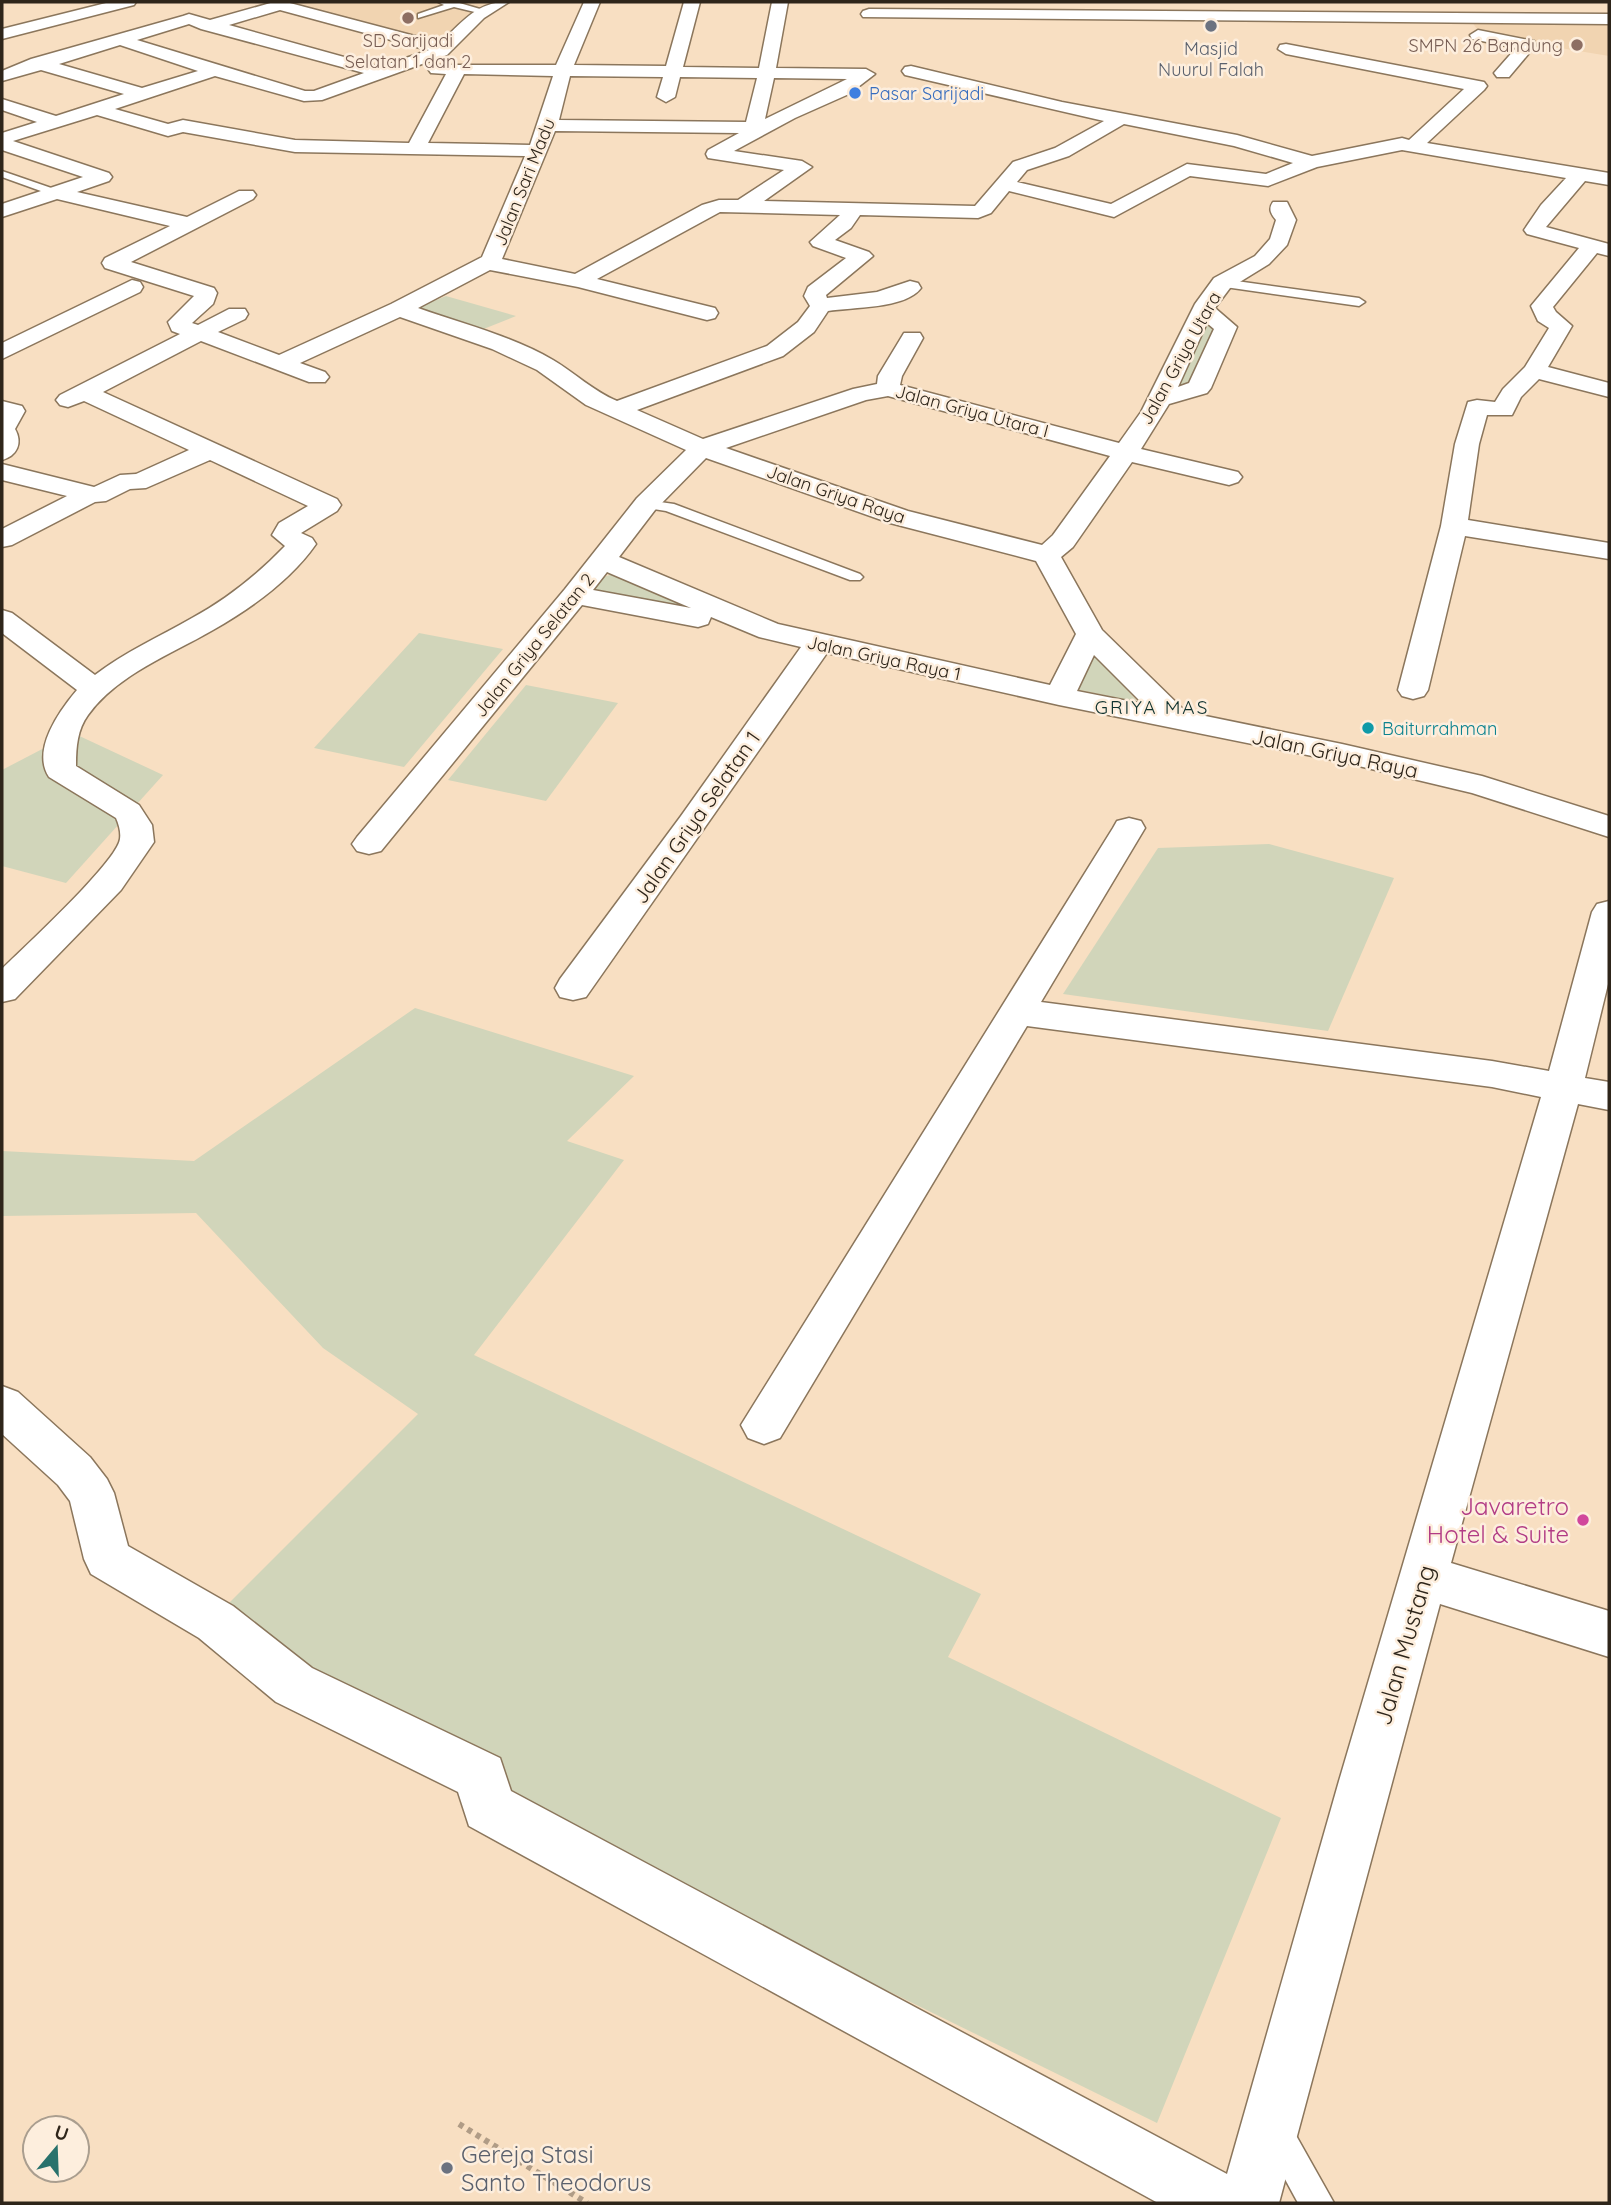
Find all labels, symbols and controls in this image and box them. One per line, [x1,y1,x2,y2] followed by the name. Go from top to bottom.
[400,10,416,26] marker: SD Sarijadi Selatan 1 dan 2
[1203,18,1219,34] marker: Masjid Nuurul Falah
[345,29,471,73] place label: SD Sarijadi Selatan 1 dan 2
[1409,34,1563,57] place label: SMPN 26 Bandung
[1158,37,1264,81] place label: Masjid Nuurul Falah
[1569,37,1585,53] marker: SMPN 26 Bandung
[869,82,984,105] place label: Pasar Sarijadi
[847,85,863,101] marker: Pasar Sarijadi
[488,115,560,249] street label: Jalan Sari Madu
[1134,288,1226,428] street label: Jalan Griya Utara
[893,379,1051,443] street label: Jalan Griya Utara I
[764,460,908,528] street label: Jalan Griya Raya
[469,568,599,722] street label: Jalan Griya Selatan 2
[805,630,963,686] street label: Jalan Griya Raya 1
[1095,695,1209,719] district label: GRIYA MAS
[1382,717,1497,740] place label: Baiturrahman
[1360,720,1376,736] marker: Baiturrahman
[1250,723,1420,783] street label: Jalan Griya Raya
[627,726,765,908] street label: Jalan Griya Selatan 1
[1427,1491,1569,1549] place label: Javaretro Hotel & Suite
[1575,1512,1591,1528] marker: Javaretro Hotel & Suite
[1367,1562,1441,1728] street label: Jalan Mustang
[21,2114,91,2184] north arrow
[51,2119,72,2146] text: U
[461,2139,651,2197] place label: Gereja Stasi Santo Theodorus
[439,2160,455,2176] marker: Gereja Stasi Santo Theodorus

